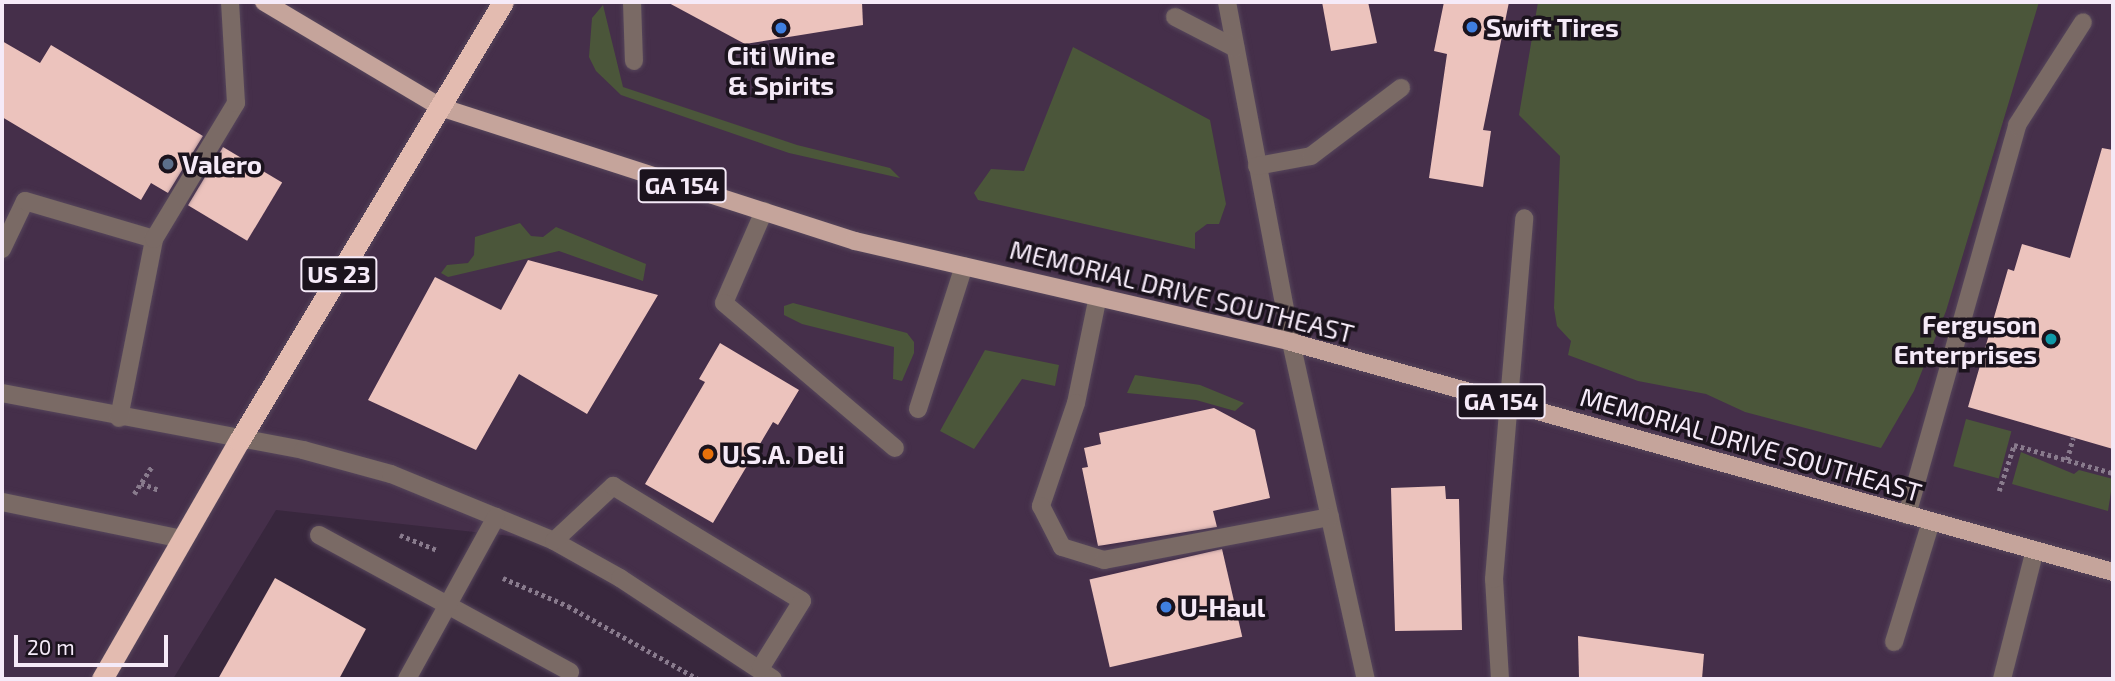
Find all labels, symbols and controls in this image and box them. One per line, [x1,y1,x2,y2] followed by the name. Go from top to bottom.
[1486,11,1619,43] place label: Swift Tires
[1464,19,1480,35] marker: Swift Tires
[773,20,789,36] marker: Citi Wine & Spirits
[727,39,835,100] place label: Citi Wine & Spirits
[182,148,262,180] place label: Valero
[160,156,176,172] marker: Valero
[636,164,728,205] road number: GA 154
[1006,233,1358,349] street label: MEMORIAL DRIVE SOUTHEAST
[299,254,379,295] road number: US 23
[1894,308,2037,370] place label: Ferguson Enterprises
[2043,331,2059,347] marker: Ferguson Enterprises
[1456,380,1546,422] road number: GA 154
[1576,380,1926,508] street label: MEMORIAL DRIVE SOUTHEAST
[722,438,845,470] place label: U.S.A. Deli
[700,446,716,462] marker: U.S.A. Deli
[1180,591,1265,623] place label: U-Haul
[1158,599,1174,615] marker: U-Haul
[18,622,172,666] scale bar
[27,634,75,659] text: 20 m

